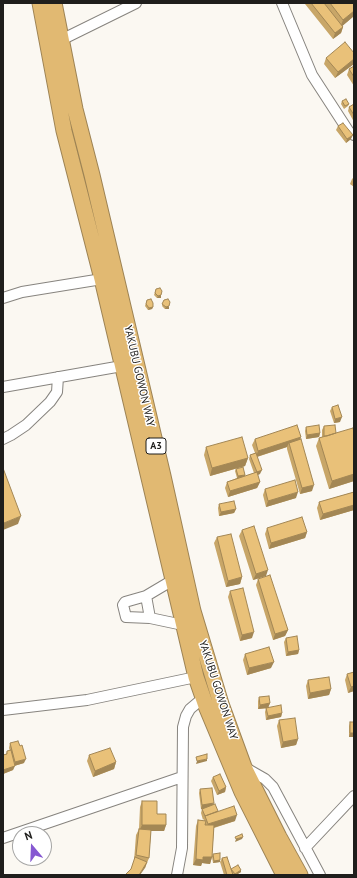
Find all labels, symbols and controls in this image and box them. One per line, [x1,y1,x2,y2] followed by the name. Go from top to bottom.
[121,324,157,428] street label: YAKUBU GOWON WAY
[146,438,166,454] road number: A3
[196,639,240,741] street label: YAKUBU GOWON WAY
[12,826,52,866] north arrow
[23,828,34,843] text: N

